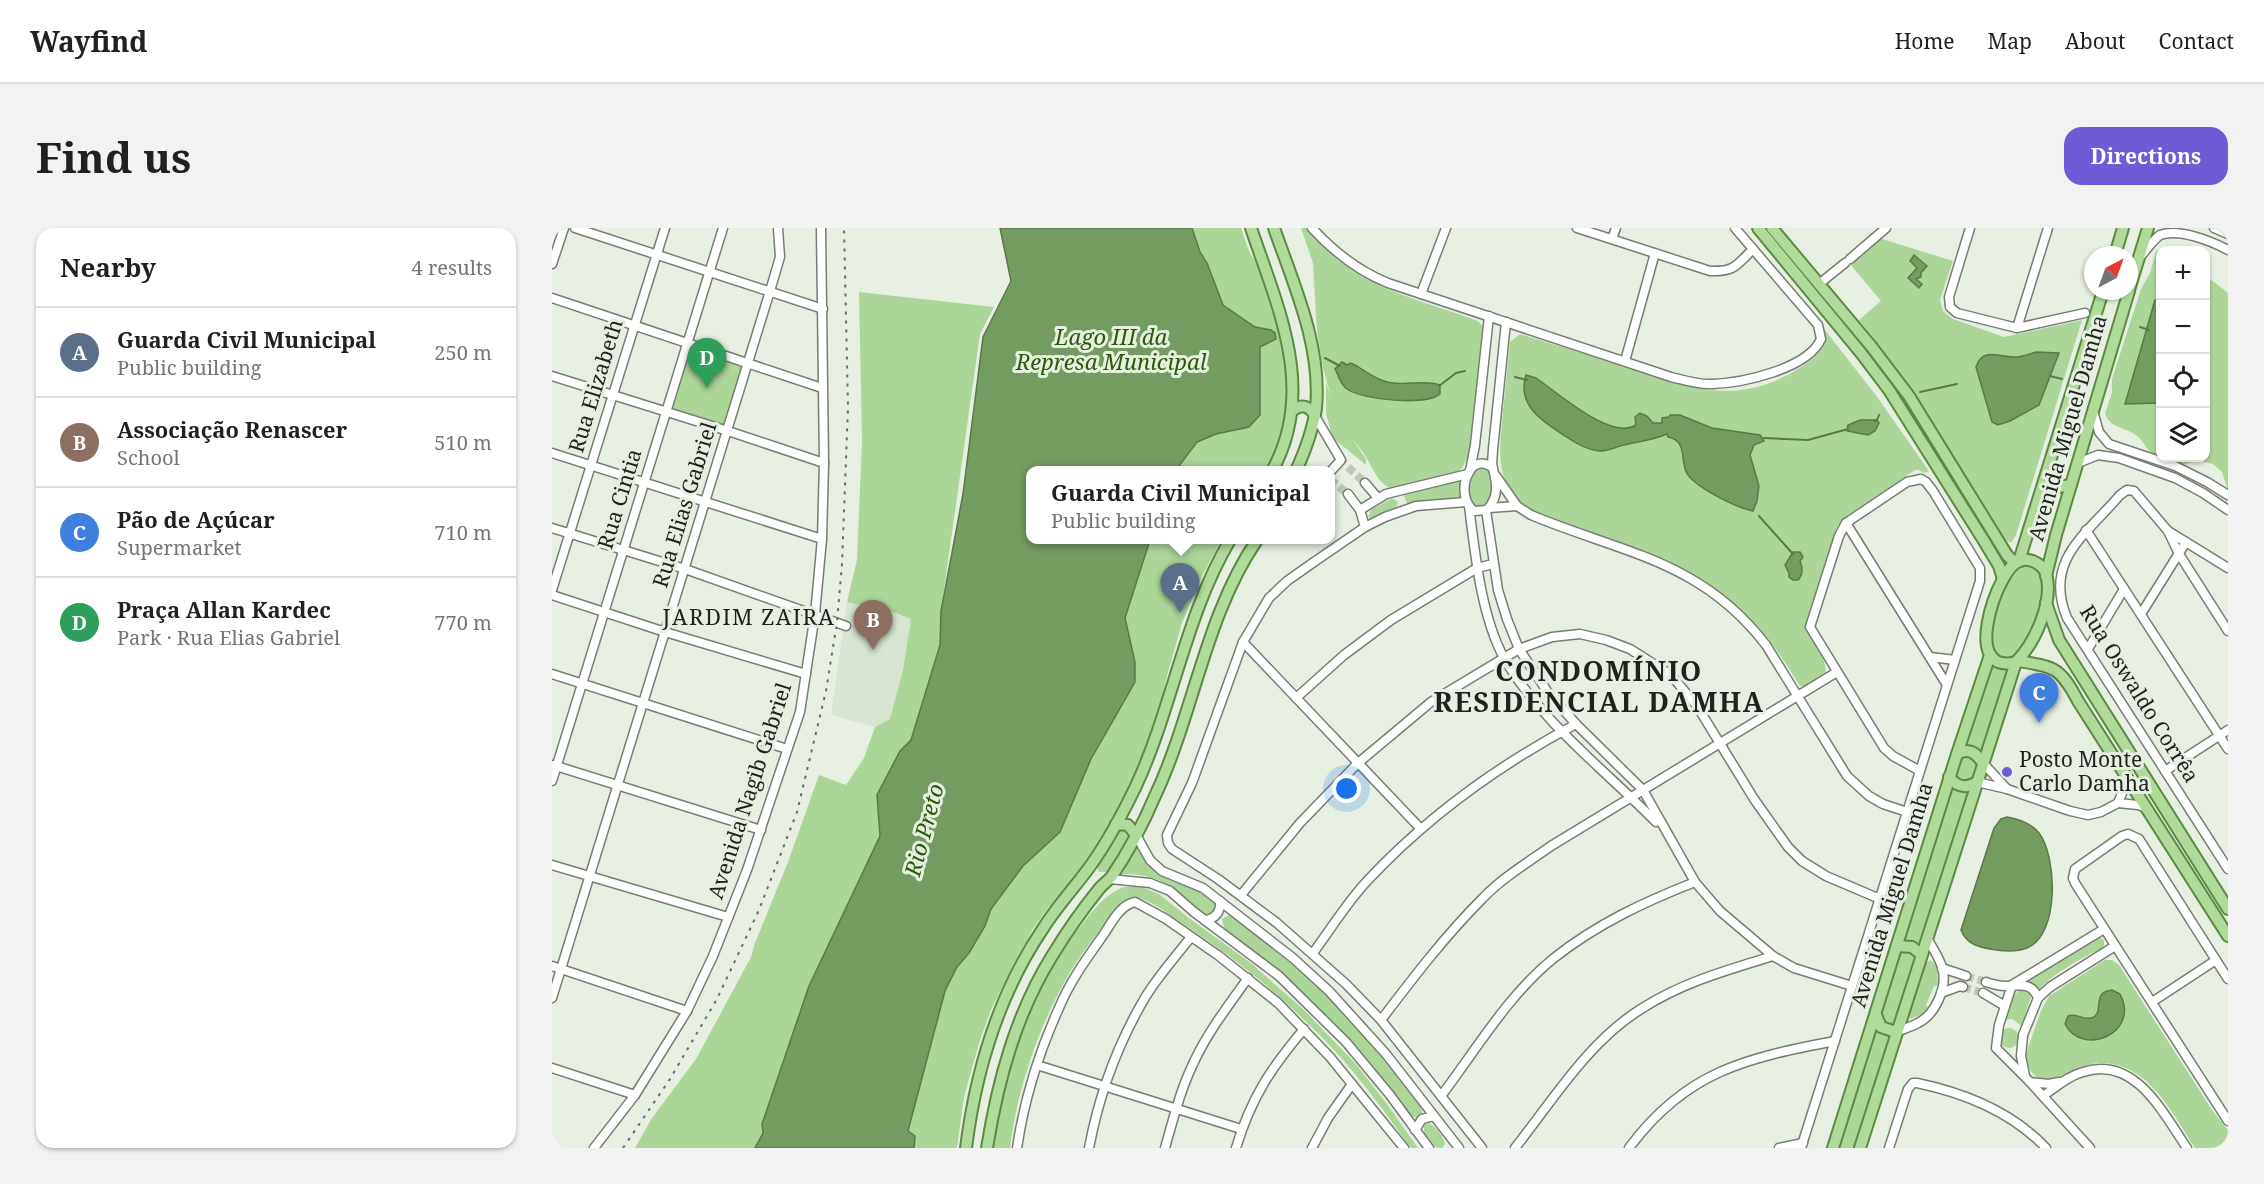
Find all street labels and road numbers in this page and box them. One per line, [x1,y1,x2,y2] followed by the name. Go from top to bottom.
[2021,312,2113,544] street label: Avenida Miguel Damha
[561,316,629,456] street label: Rua Elizabeth
[646,418,723,591] street label: Rua Elias Gabriel
[591,445,648,552] street label: Rua Cintia
[2074,599,2206,787] street label: Rua Oswaldo Corrêa
[701,679,797,902] street label: Avenida Nagib Gabriel
[1843,779,1939,1011] street label: Avenida Miguel Damha

